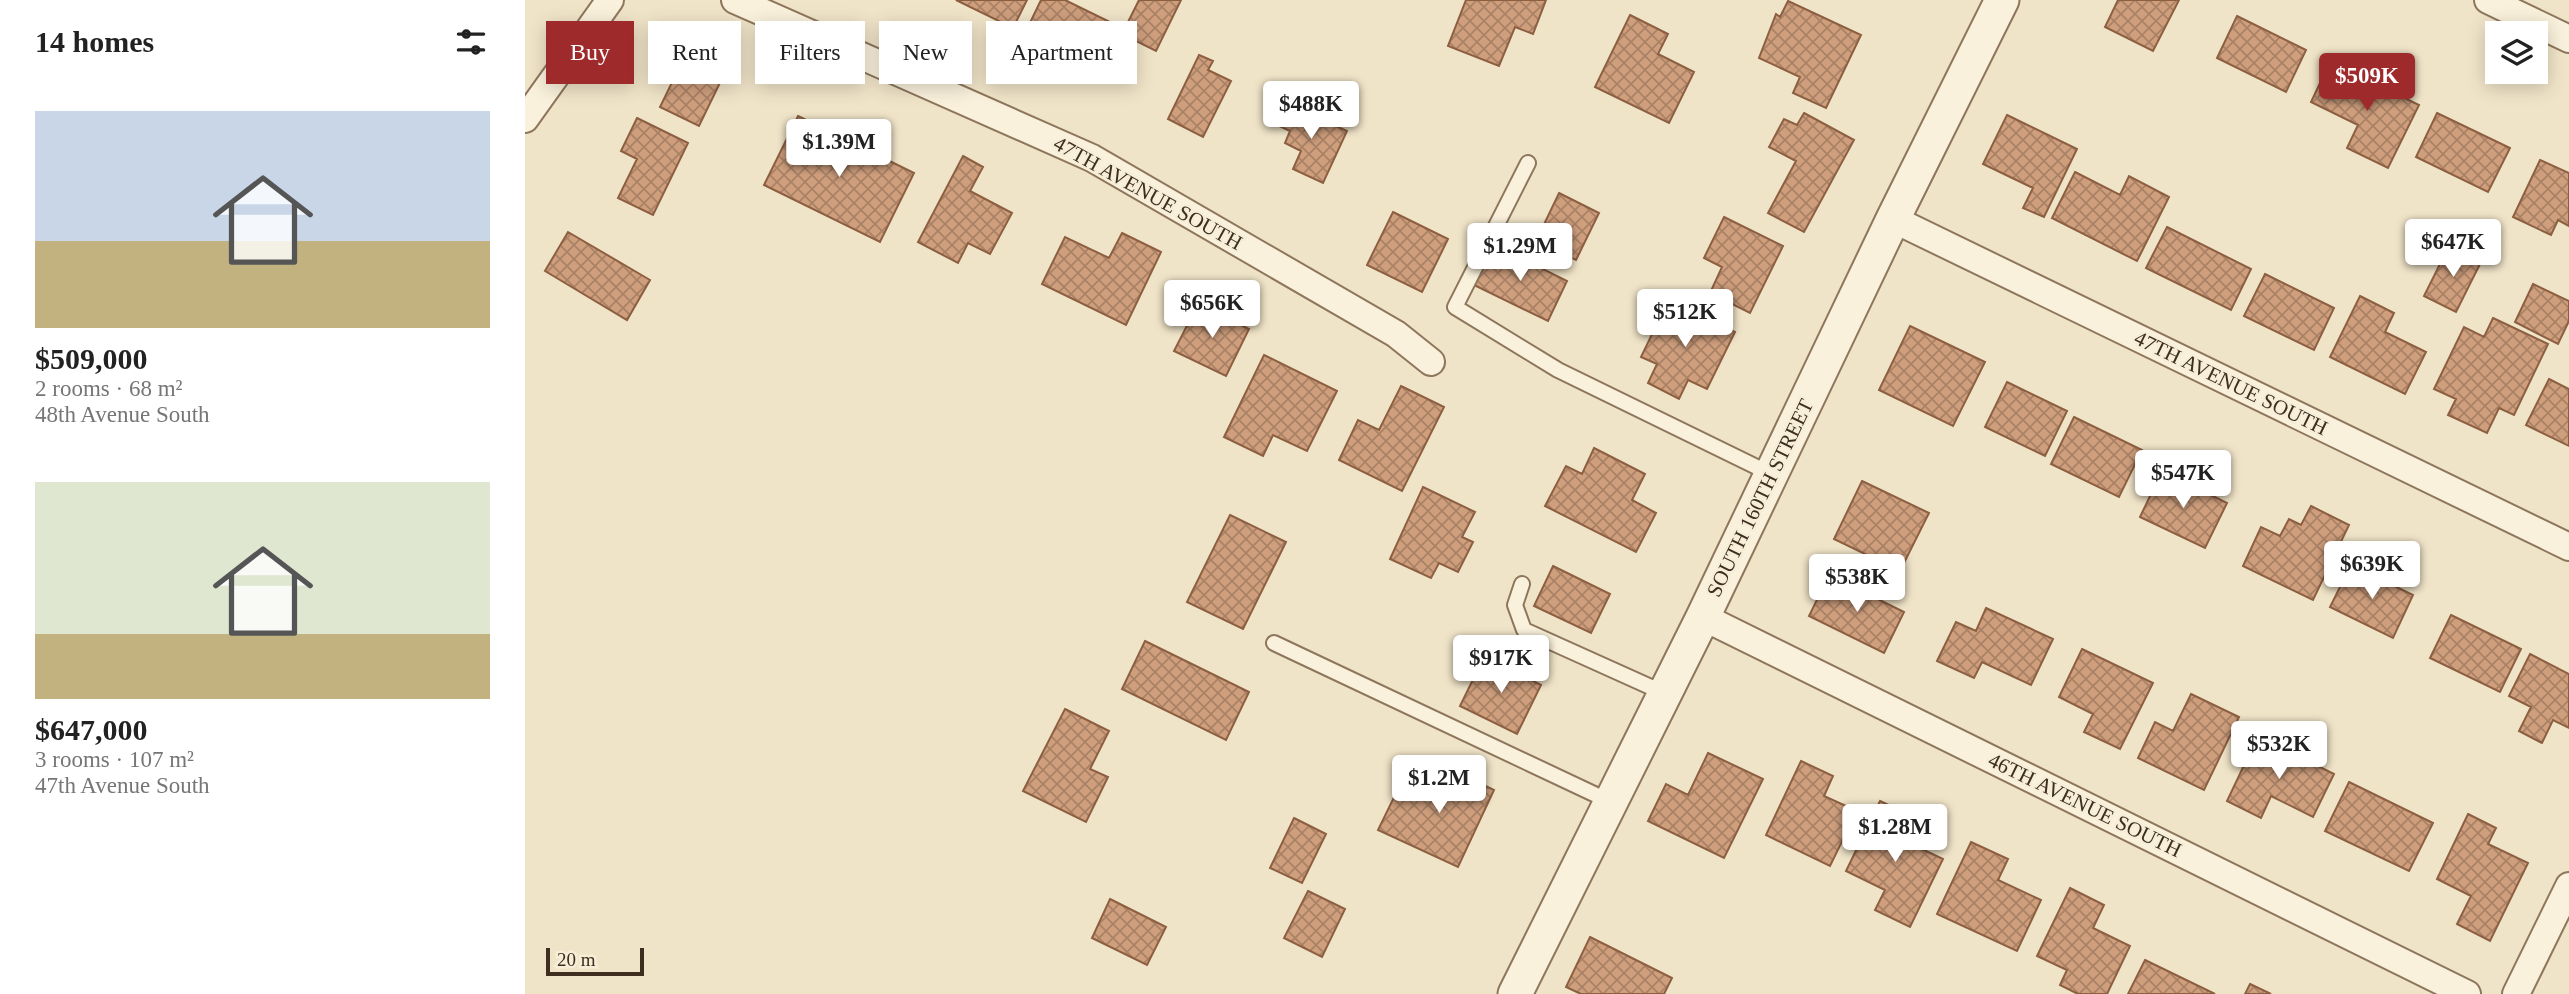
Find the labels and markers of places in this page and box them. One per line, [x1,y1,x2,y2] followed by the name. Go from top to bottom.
[2318,54,2416,113] pin: $509K
[1262,82,1360,141] pin: $488K
[782,120,896,179] pin: $1.39M
[2404,219,2502,279] pin: $647K
[1463,224,1577,283] pin: $1.29M
[1163,280,1261,340] pin: $656K
[1636,290,1734,349] pin: $512K
[2134,450,2232,510] pin: $547K
[2323,542,2421,601] pin: $639K
[1808,554,1906,614] pin: $538K
[1452,636,1550,695] pin: $917K
[2230,722,2328,781] pin: $532K
[1390,756,1488,815] pin: $1.2M
[1838,804,1952,864] pin: $1.28M

